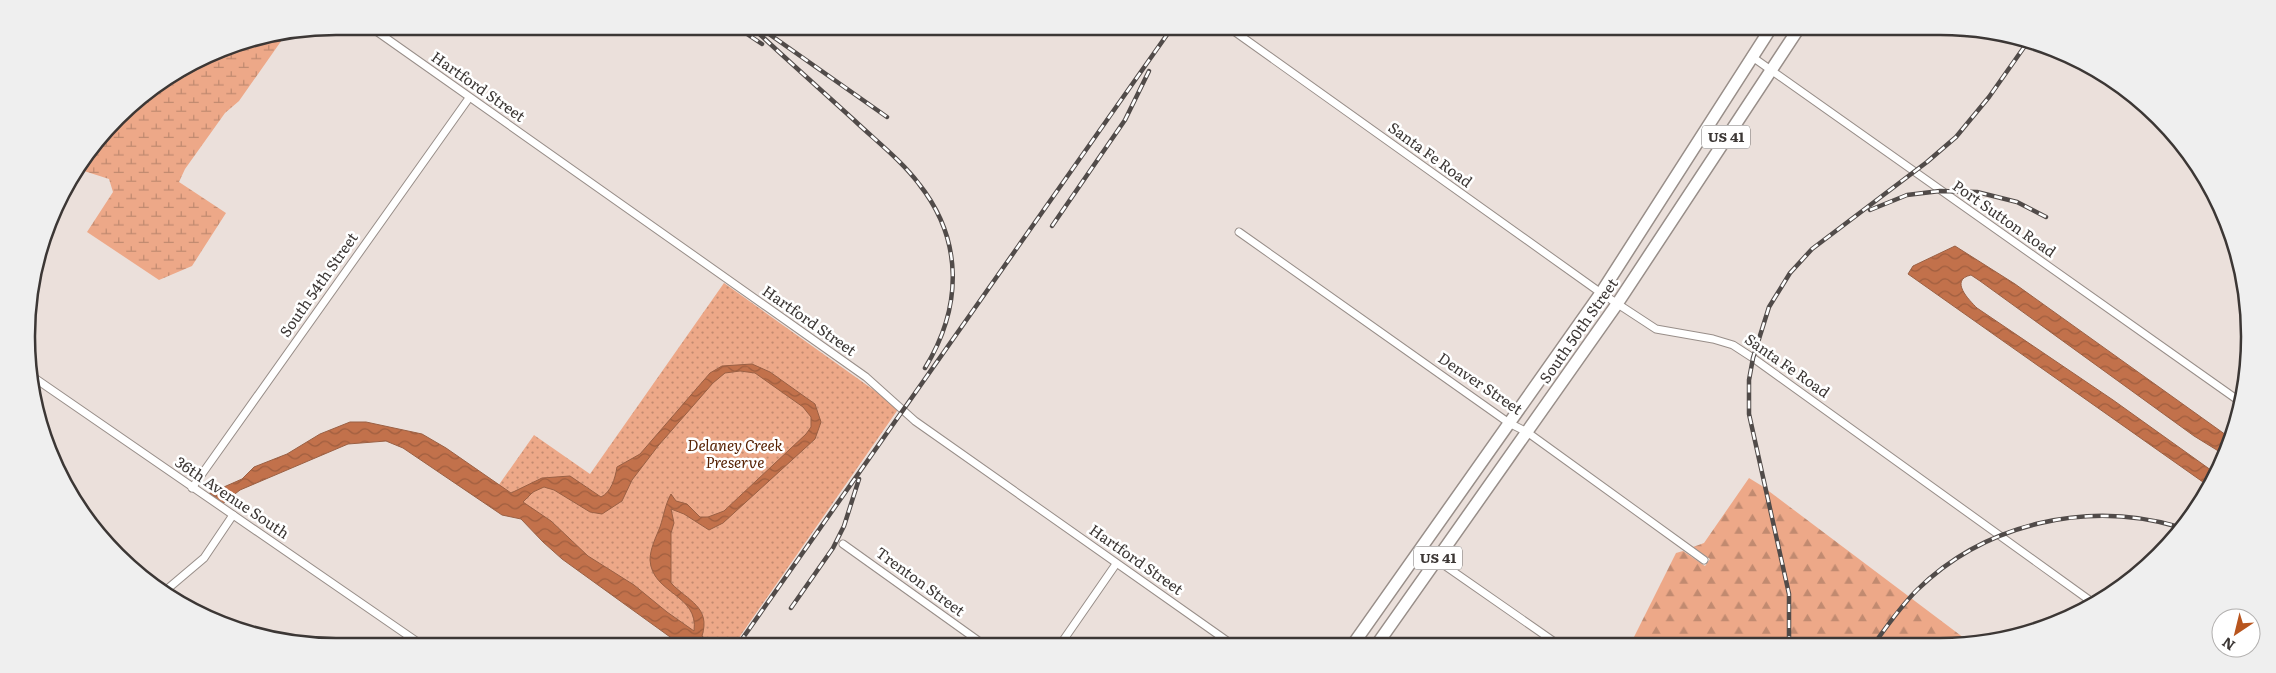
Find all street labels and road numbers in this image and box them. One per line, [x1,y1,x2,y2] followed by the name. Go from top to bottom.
[427,45,531,127] street label: Hartford Street
[1384,115,1478,192] street label: Santa Fe Road
[1702,125,1750,148] road number: US 41
[1948,173,2061,262] street label: Port Sutton Road
[273,227,363,341] street label: South 54th Street
[1533,273,1623,388] street label: South 50th Street
[758,279,862,361] street label: Hartford Street
[1741,327,1835,403] street label: Santa Fe Road
[1434,346,1528,420] street label: Denver Street
[171,450,295,544] street label: 36th Avenue South
[1085,518,1189,600] street label: Hartford Street
[872,541,970,621] street label: Trenton Street
[1414,546,1462,570] road number: US 41

